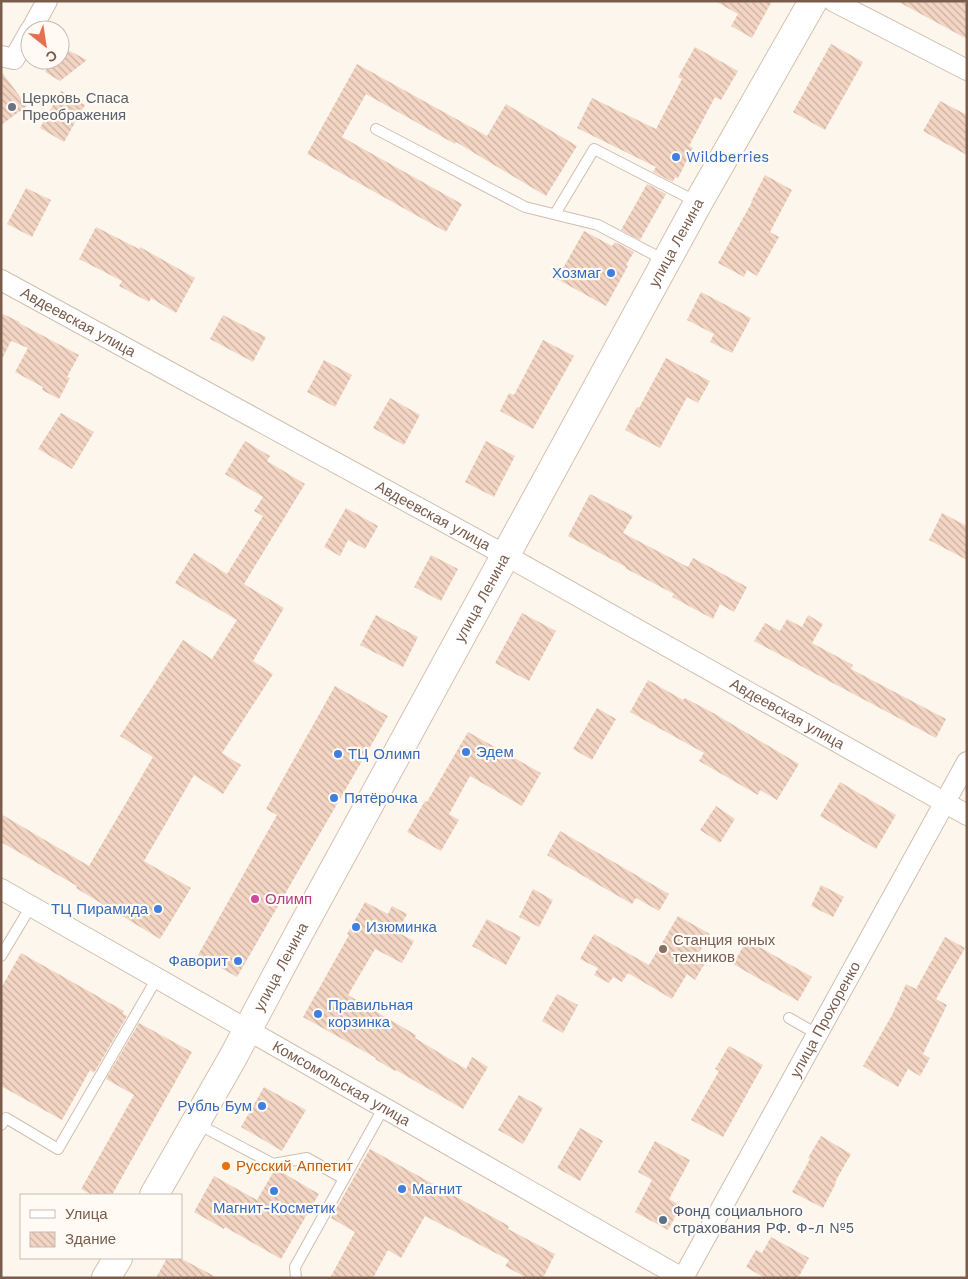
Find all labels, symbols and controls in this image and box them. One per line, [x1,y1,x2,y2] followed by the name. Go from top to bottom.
[20,20,70,70] north arrow
[43,47,60,66] text: С
[22,89,130,124] place label: Церковь Спаса Преображения
[6,101,18,113] marker: Церковь Спаса Преображения
[686,148,769,166] place label: Wildberries
[670,151,682,163] marker: Wildberries
[645,195,708,290] street label: улица Ленина
[552,264,602,282] place label: Хозмаг
[605,267,617,279] marker: Хозмаг
[18,284,139,361] street label: Авдеевская улица
[372,477,494,555] street label: Авдеевская улица
[451,550,514,646] street label: улица Ленина
[727,675,848,753] street label: Авдеевская улица
[476,743,514,761] place label: Эдем
[348,745,420,763] place label: ТЦ Олимп
[460,746,472,758] marker: Эдем
[332,748,344,760] marker: ТЦ Олимп
[344,789,418,807] place label: Пятёрочка
[328,792,340,804] marker: Пятёрочка
[265,890,312,908] place label: Олимп
[249,893,261,905] marker: Олимп
[51,900,149,918] place label: ТЦ Пирамида
[152,903,164,915] marker: ТЦ Пирамида
[366,918,438,936] place label: Изюминка
[250,919,312,1014] street label: улица Ленина
[350,921,362,933] marker: Изюминка
[673,931,776,966] place label: Станция юных техников
[657,943,669,955] marker: Станция юных техников
[169,952,228,970] place label: Фаворит
[232,955,244,967] marker: Фаворит
[786,959,864,1081] street label: улица Прохоренко
[328,996,413,1031] place label: Правильная корзинка
[312,1008,324,1020] marker: Правильная корзинка
[269,1037,414,1130] street label: Комсомольская улица
[178,1097,252,1115] place label: Рубль Бум
[256,1100,268,1112] marker: Рубль Бум
[236,1157,353,1175] place label: Русский Аппетит
[220,1160,232,1172] marker: Русский Аппетит
[412,1180,462,1198] place label: Магнит
[396,1183,408,1195] marker: Магнит
[268,1185,280,1197] marker: Магнит-Косметик
[20,1194,182,1259] legend
[213,1199,336,1217] place label: Магнит-Косметик
[673,1202,854,1237] place label: Фонд социального страхования РФ. Ф-л №5
[65,1205,108,1223] text: Улица
[657,1214,669,1226] marker: Фонд социального страхования РФ. Ф-л №5
[65,1230,116,1248] text: Здание

